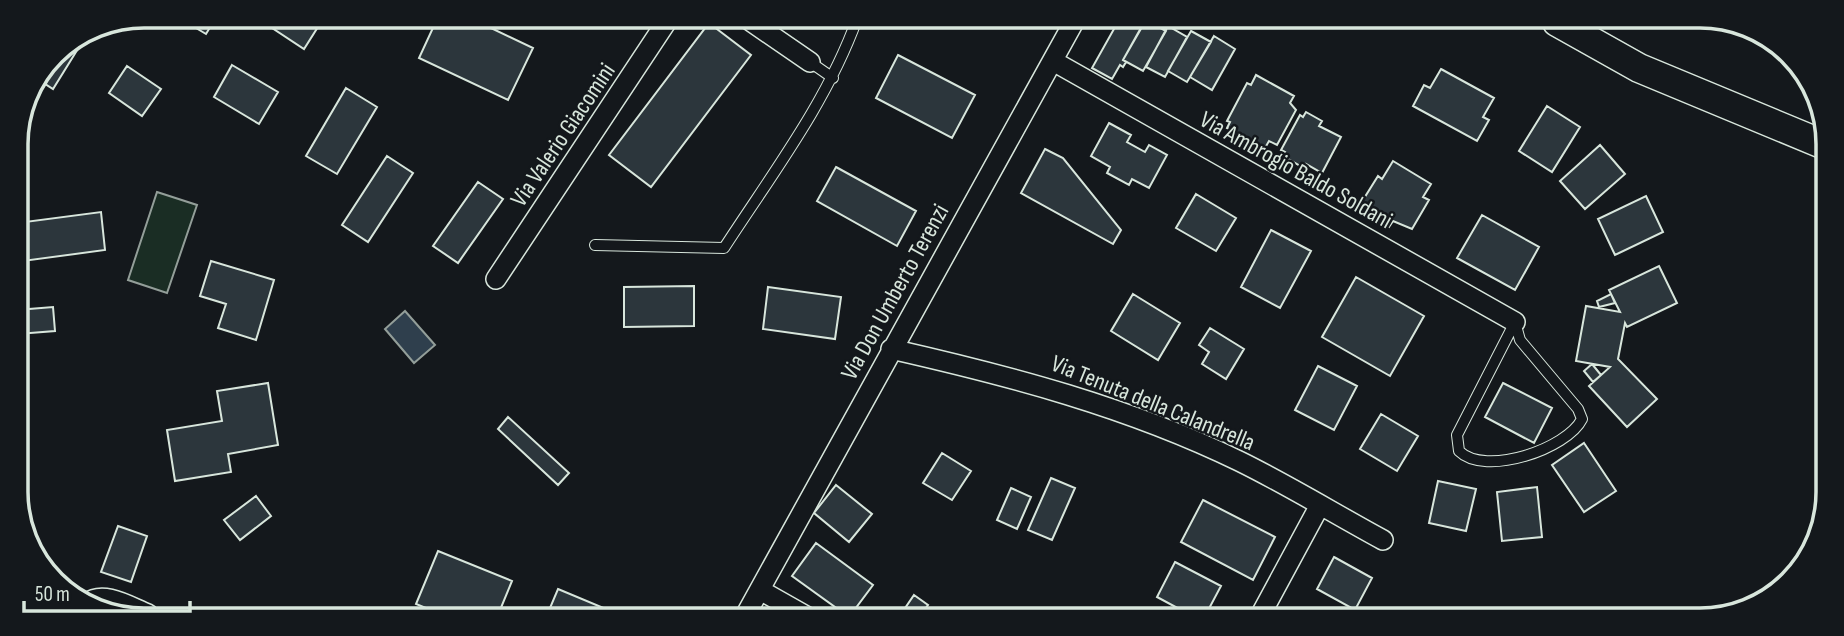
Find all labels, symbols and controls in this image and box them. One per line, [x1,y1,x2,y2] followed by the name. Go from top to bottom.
[504,58,622,212] street label: Via Valerio Giacomini
[1195,105,1397,235] street label: Via Ambrogio Baldo Soldani
[835,199,955,385] street label: Via Don Umberto Terenzi
[1047,349,1259,457] street label: Via Tenuta della Calandrella
[24,570,191,614] scale bar
[35,582,70,607] text: 50 m

